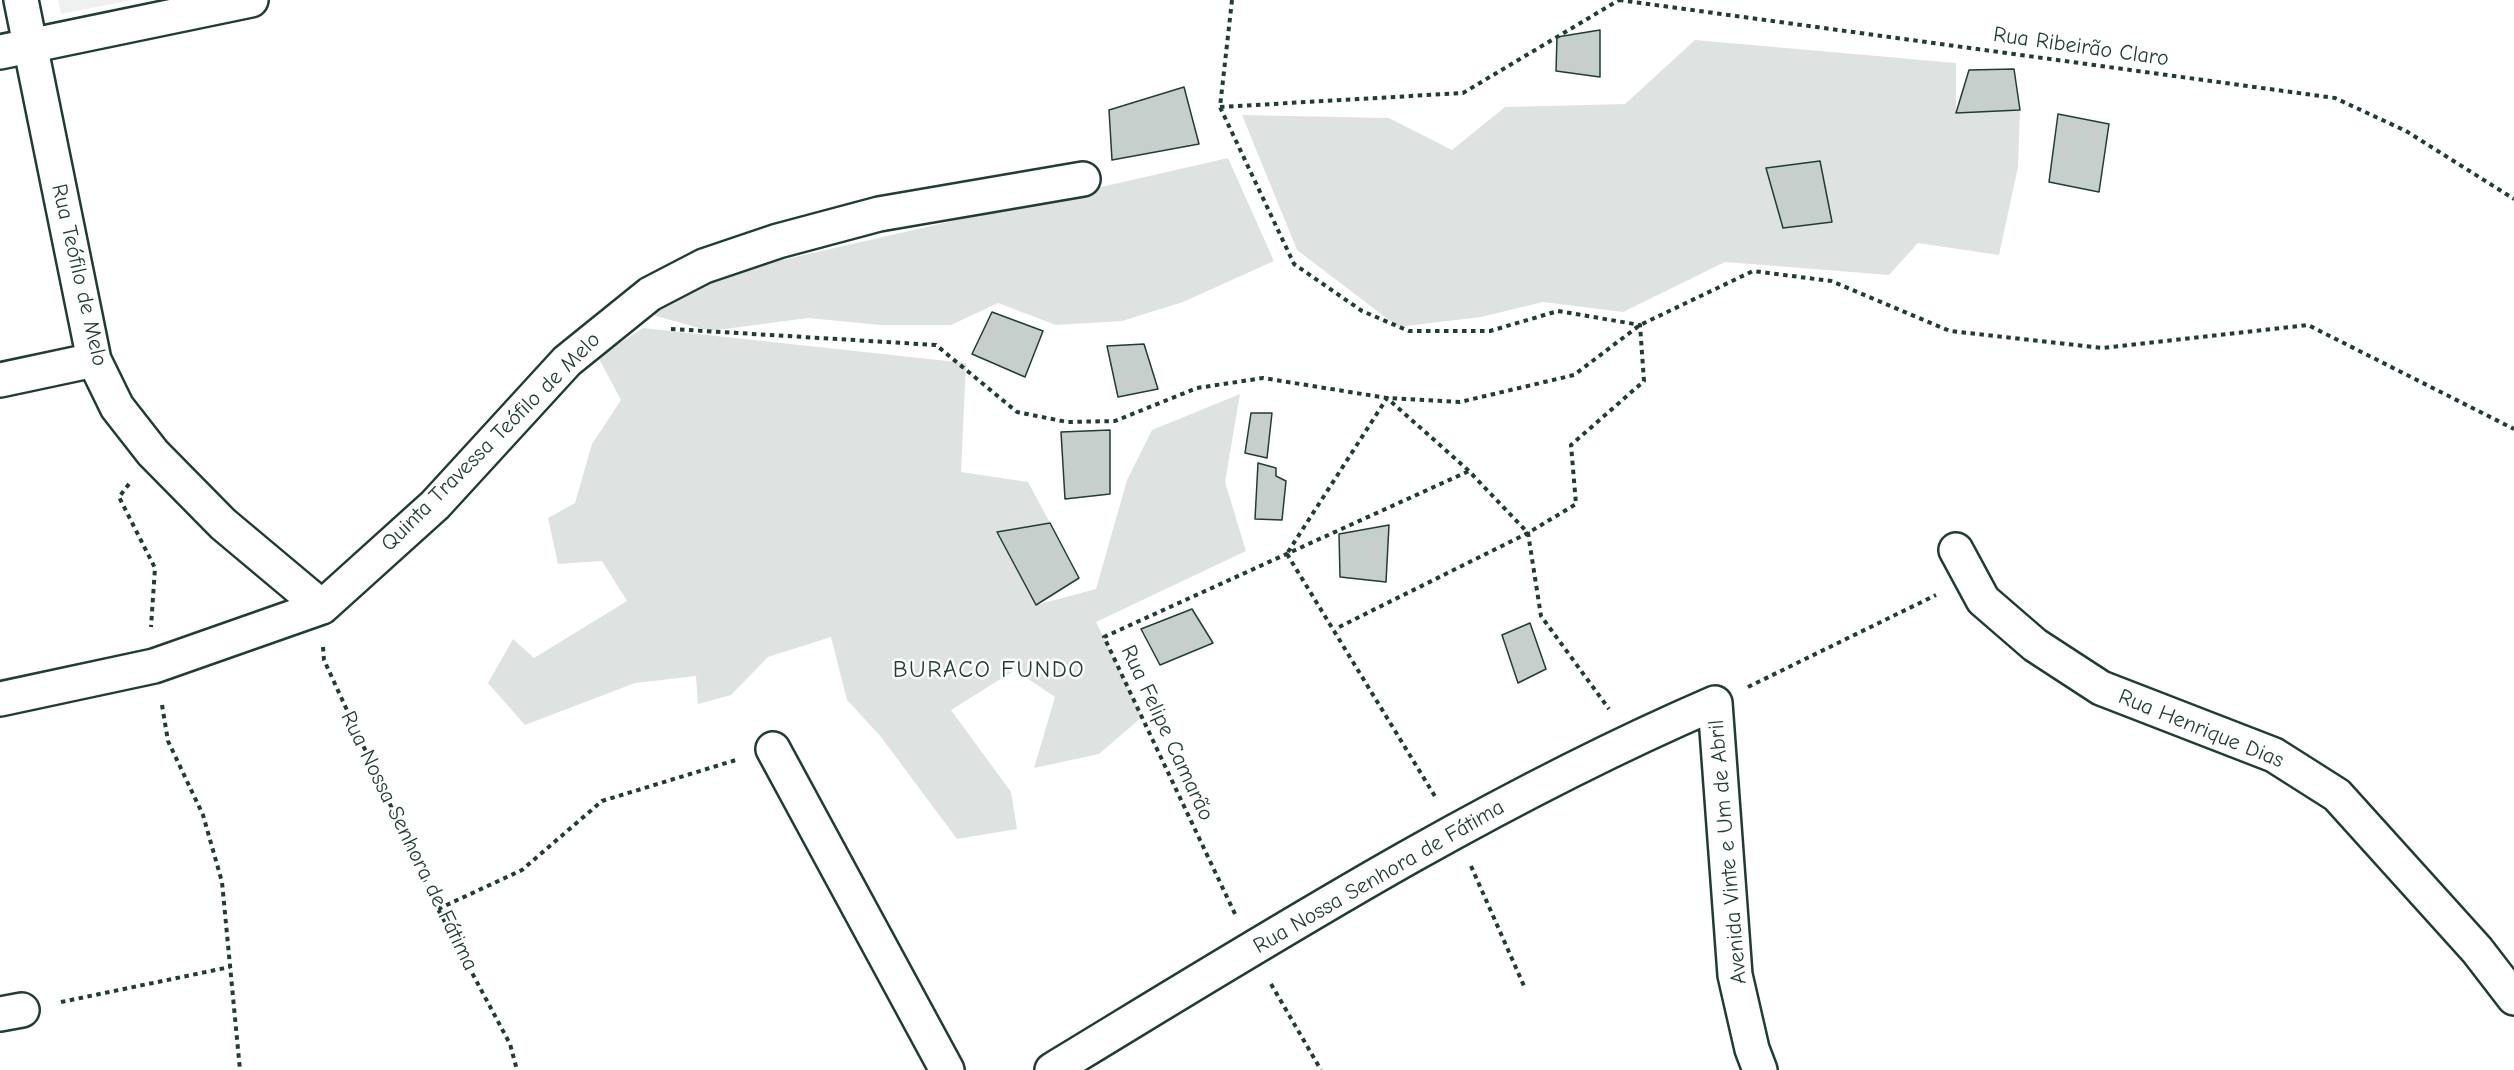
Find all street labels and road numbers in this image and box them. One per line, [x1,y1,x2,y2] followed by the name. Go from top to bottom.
[1992,22,2170,72] street label: Rua Ribeirão Claro
[45,181,113,369] street label: Rua Teófilo de Melo
[376,327,606,557] street label: Quinta Travessa Teófilo de Melo
[1115,641,1219,825] street label: Rua Felipe Camarão
[2114,684,2288,774] street label: Rua Henrique Dias
[335,707,483,975] street label: Rua Nossa Senhora de Fátima
[1703,719,1753,985] street label: Avenida Vinte e Um de Abril
[1249,794,1509,960] street label: Rua Nossa Senhora de Fátima

